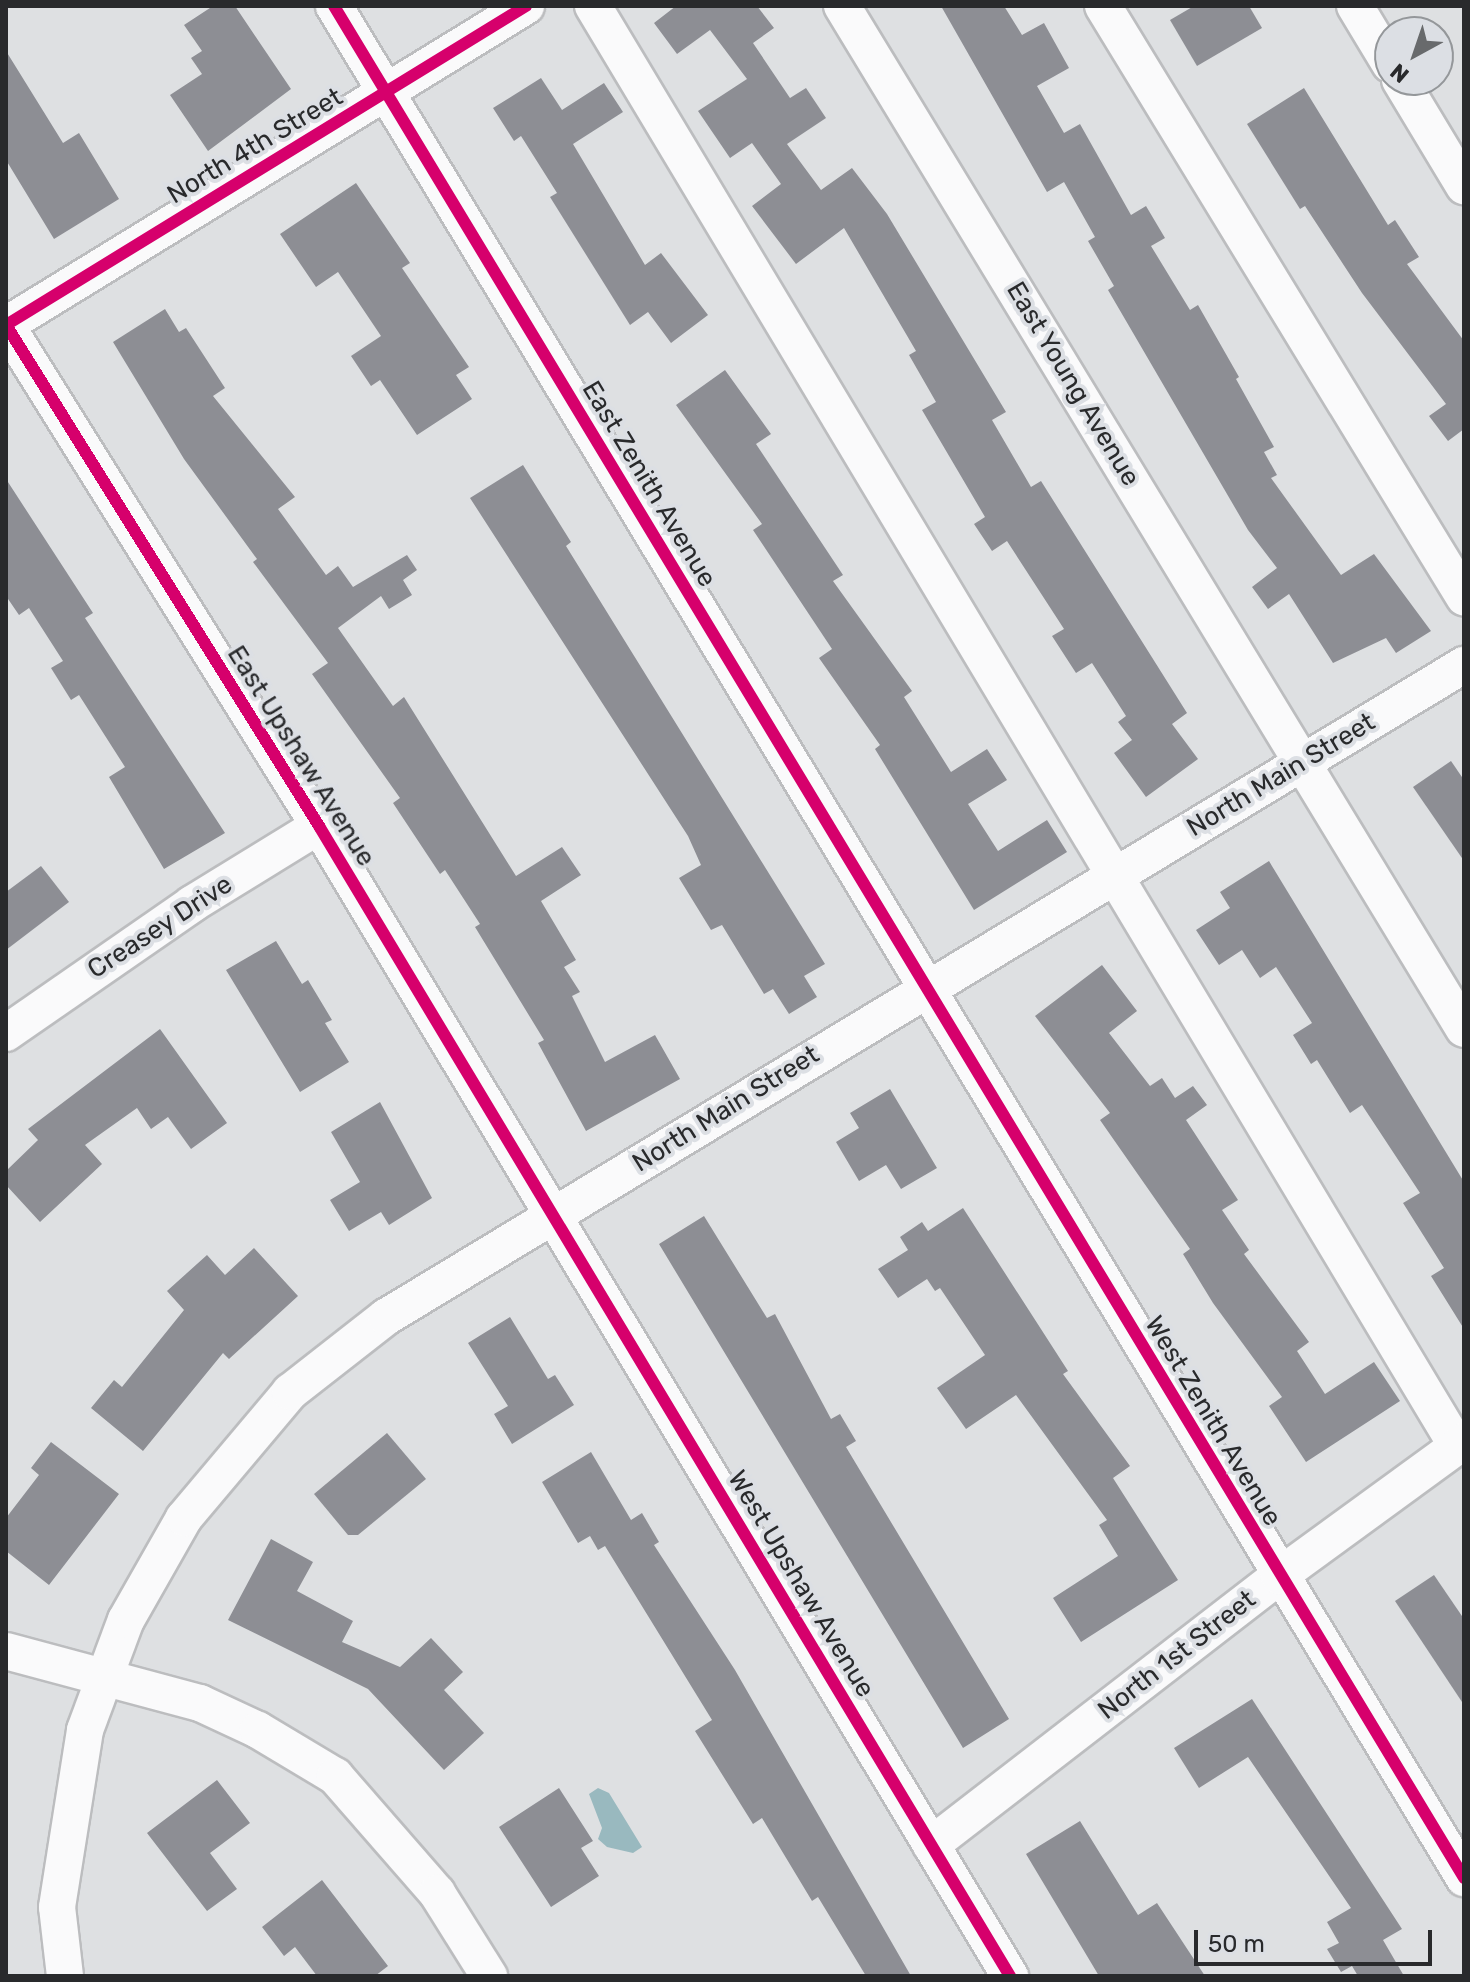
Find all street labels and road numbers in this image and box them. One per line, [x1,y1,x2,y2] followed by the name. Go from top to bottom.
[162,81,348,211] street label: North 4th Street
[999,276,1147,492] street label: East Young Avenue
[575,375,723,593] street label: East Zenith Avenue
[220,639,382,873] street label: East Upshaw Avenue
[1181,707,1381,843] street label: North Main Street
[82,869,238,985] street label: Creasey Drive
[627,1039,825,1179] street label: North Main Street
[1138,1310,1288,1532] street label: West Zenith Avenue
[721,1465,881,1703] street label: West Upshaw Avenue
[1092,1584,1262,1726] street label: North 1st Street

